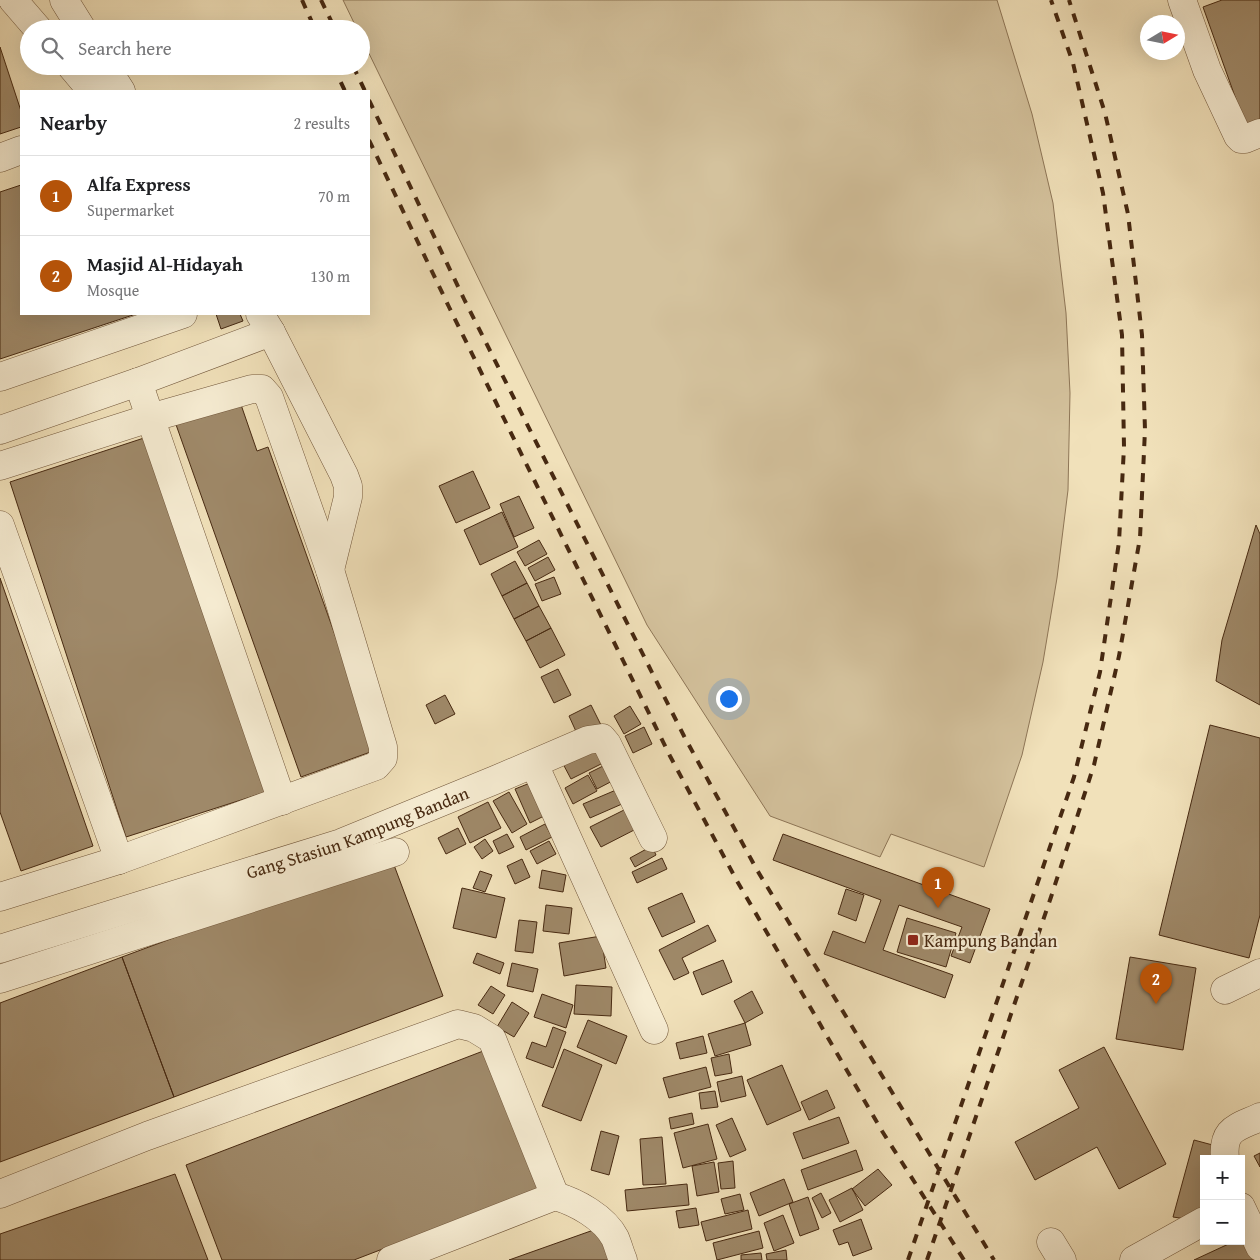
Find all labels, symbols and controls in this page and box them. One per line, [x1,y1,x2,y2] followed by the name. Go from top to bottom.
[1140,15,1185,60] north arrow
[20,20,370,75] search box
[38,34,66,62] icon: search
[78,34,172,62] text: Search here
[40,107,107,138] text: Nearby
[293,111,350,135] text: 2 results
[87,170,191,198] text: Alfa Express
[52,184,60,208] text: 1
[318,184,350,208] text: 70 m
[87,198,174,222] text: Supermarket
[87,250,243,278] text: Masjid Al-Hidayah
[52,264,60,288] text: 2
[310,264,350,288] text: 130 m
[87,278,139,302] text: Mosque
[716,686,742,712] your location
[243,779,473,885] street label: Gang Stasiun Kampung Bandan
[922,867,954,908] pin: 1
[924,927,1057,954] place label: Kampung Bandan
[906,933,920,947] marker: Kampung Bandan
[1140,963,1172,1004] pin: 2
[1200,1155,1245,1245] map controls
[1200,1155,1245,1200] button: +
[1200,1200,1245,1245] button: −

